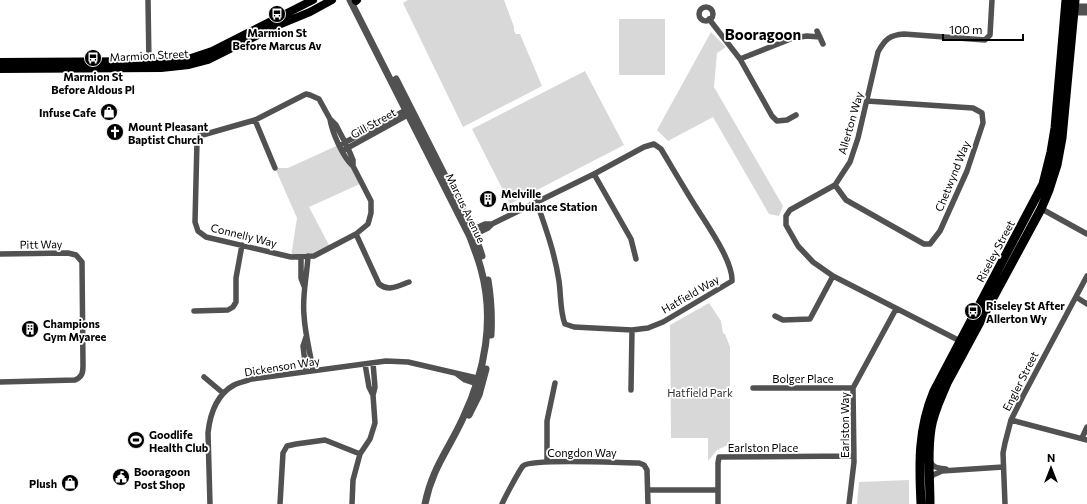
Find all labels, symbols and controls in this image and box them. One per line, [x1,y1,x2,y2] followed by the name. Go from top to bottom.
[267,4,287,24] bus stop icon: Marmion St Before Marcus Av
[943,16,1023,42] scale bar
[949,22,983,36] text: 100 m
[725,25,801,43] district label: Booragoon
[232,26,322,52] place label: Marmion St Before Marcus Av
[109,46,189,64] street label: Marmion Street
[83,48,103,68] bus stop icon: Marmion St Before Aldous Pl
[51,70,135,96] place label: Marmion St Before Aldous Pl
[835,90,865,156] street label: Allerton Way
[99,102,119,122] shop icon: Infuse Cafe
[348,105,398,141] street label: Gill Street
[39,106,96,119] place label: Infuse Cafe
[128,120,209,146] place label: Mount Pleasant Baptist Church
[105,122,125,142] church icon: Mount Pleasant Baptist Church
[932,138,972,213] street label: Chetwynd Way
[444,171,489,245] street label: Marcus Avenue
[501,187,597,213] place label: Melville Ambulance Station
[478,189,498,209] building icon: Melville Ambulance Station
[973,217,1017,284] street label: Riseley Street
[209,220,279,250] street label: Connelly Way
[19,237,63,251] street label: Pitt Way
[659,272,722,316] street label: Hatfield Way
[986,299,1065,325] place label: Riseley St After Allerton Wy
[963,301,983,321] bus stop icon: Riseley St After Allerton Wy
[43,317,107,343] place label: Champions Gym Myaree
[20,319,40,339] building icon: Champions Gym Myaree
[999,349,1041,413] street label: Engler Street
[243,354,321,378] street label: Dickenson Way
[772,372,834,385] street label: Bolger Place
[667,386,733,399] park label: Hatfield Park
[838,392,851,458] street label: Earlston Way
[149,428,209,454] place label: Goodlife Health Club
[126,430,146,450] sports icon: Goodlife Health Club
[728,441,798,454] street label: Earlston Place
[547,446,617,459] street label: Congdon Way
[1031,448,1071,488] north arrow
[1047,451,1055,464] text: N
[134,465,190,491] place label: Booragoon Post Shop
[111,467,131,487] public building icon: Booragoon Post Shop
[60,473,80,493] shop icon: Plush
[29,477,57,490] place label: Plush

